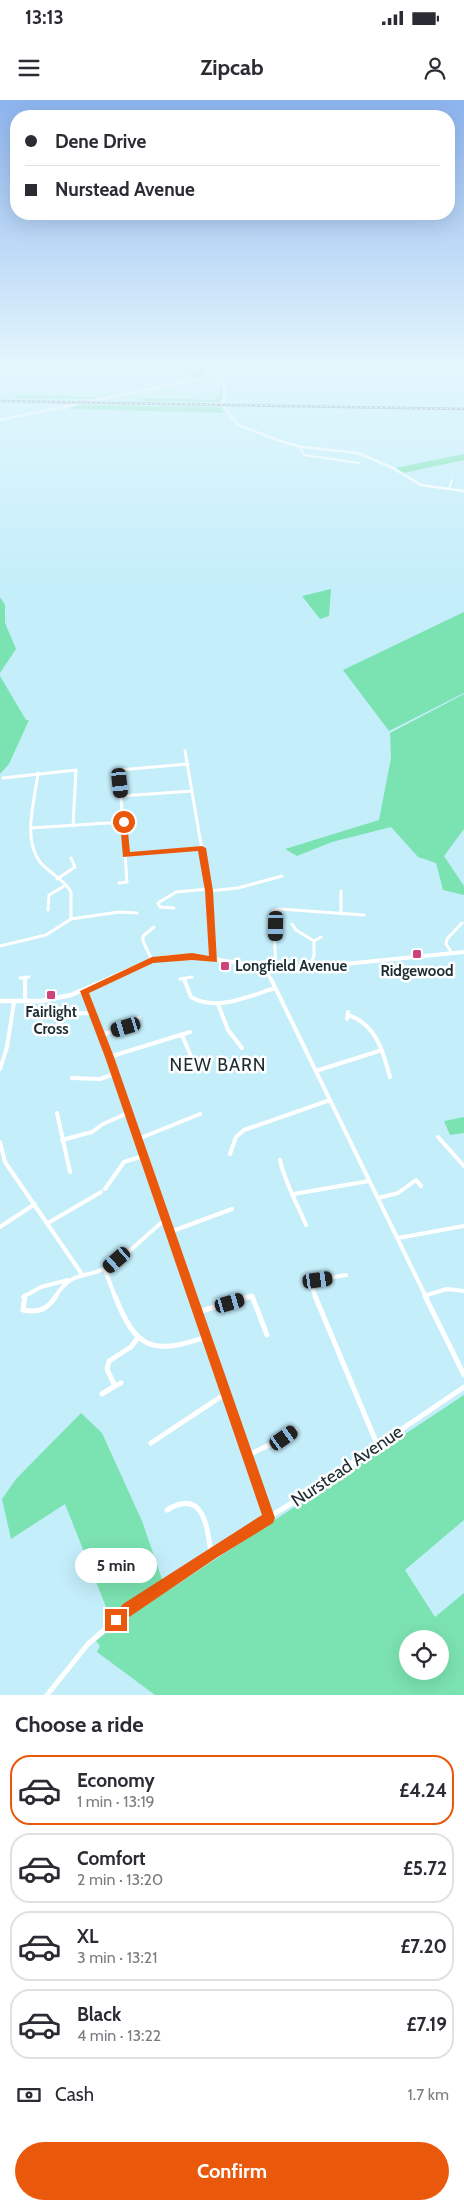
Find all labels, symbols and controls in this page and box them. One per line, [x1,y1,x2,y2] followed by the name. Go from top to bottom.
[25,6,64,29] text: 13:13
[15,54,43,82] icon: menu
[200,54,264,81] text: Zipcab
[421,54,449,82] icon: person
[55,130,146,153] text: Dene Drive
[55,178,195,201] text: Nurstead Avenue
[110,767,129,799] car
[113,811,135,833] route start
[268,911,283,941] car
[411,948,423,960] marker: Ridgewood
[235,957,348,975] place label: Longfield Avenue
[219,960,231,972] marker: Longfield Avenue
[380,962,454,980] place label: Ridgewood
[45,989,57,1001] marker: Fairlight Cross
[25,1003,77,1038] place label: Fairlight Cross
[109,1015,142,1039] car
[169,1054,267,1076] district label: NEW BARN
[100,1244,133,1276] car
[302,1270,333,1290] car
[213,1292,246,1314] car
[287,1421,407,1511] street label: Nurstead Avenue
[267,1423,300,1453] car
[75,1548,157,1582] callout: 5 min
[97,1556,135,1575] text: 5 min
[105,1609,127,1631] route end
[399,1630,449,1680] map controls
[399,1630,449,1680] button: locate
[15,1711,144,1738] text: Choose a ride
[17,1768,62,1813] icon: car
[77,1769,155,1792] text: Economy
[399,1779,447,1802] text: £4.24
[77,1792,155,1811] text: 1 min · 13:19
[17,1846,62,1891] icon: car
[77,1847,146,1870] text: Comfort
[403,1857,447,1880] text: £5.72
[77,1870,163,1889] text: 2 min · 13:20
[17,1924,62,1969] icon: car
[77,1925,98,1948] text: XL
[400,1935,447,1958] text: £7.20
[77,1948,157,1967] text: 3 min · 13:21
[17,2002,62,2047] icon: car
[77,2003,121,2026] text: Black
[407,2013,447,2036] text: £7.19
[77,2026,161,2045] text: 4 min · 13:22
[15,2081,43,2109] icon: cash
[55,2083,94,2106] text: Cash
[408,2085,449,2104] text: 1.7 km
[15,2142,449,2200] button: Confirm

